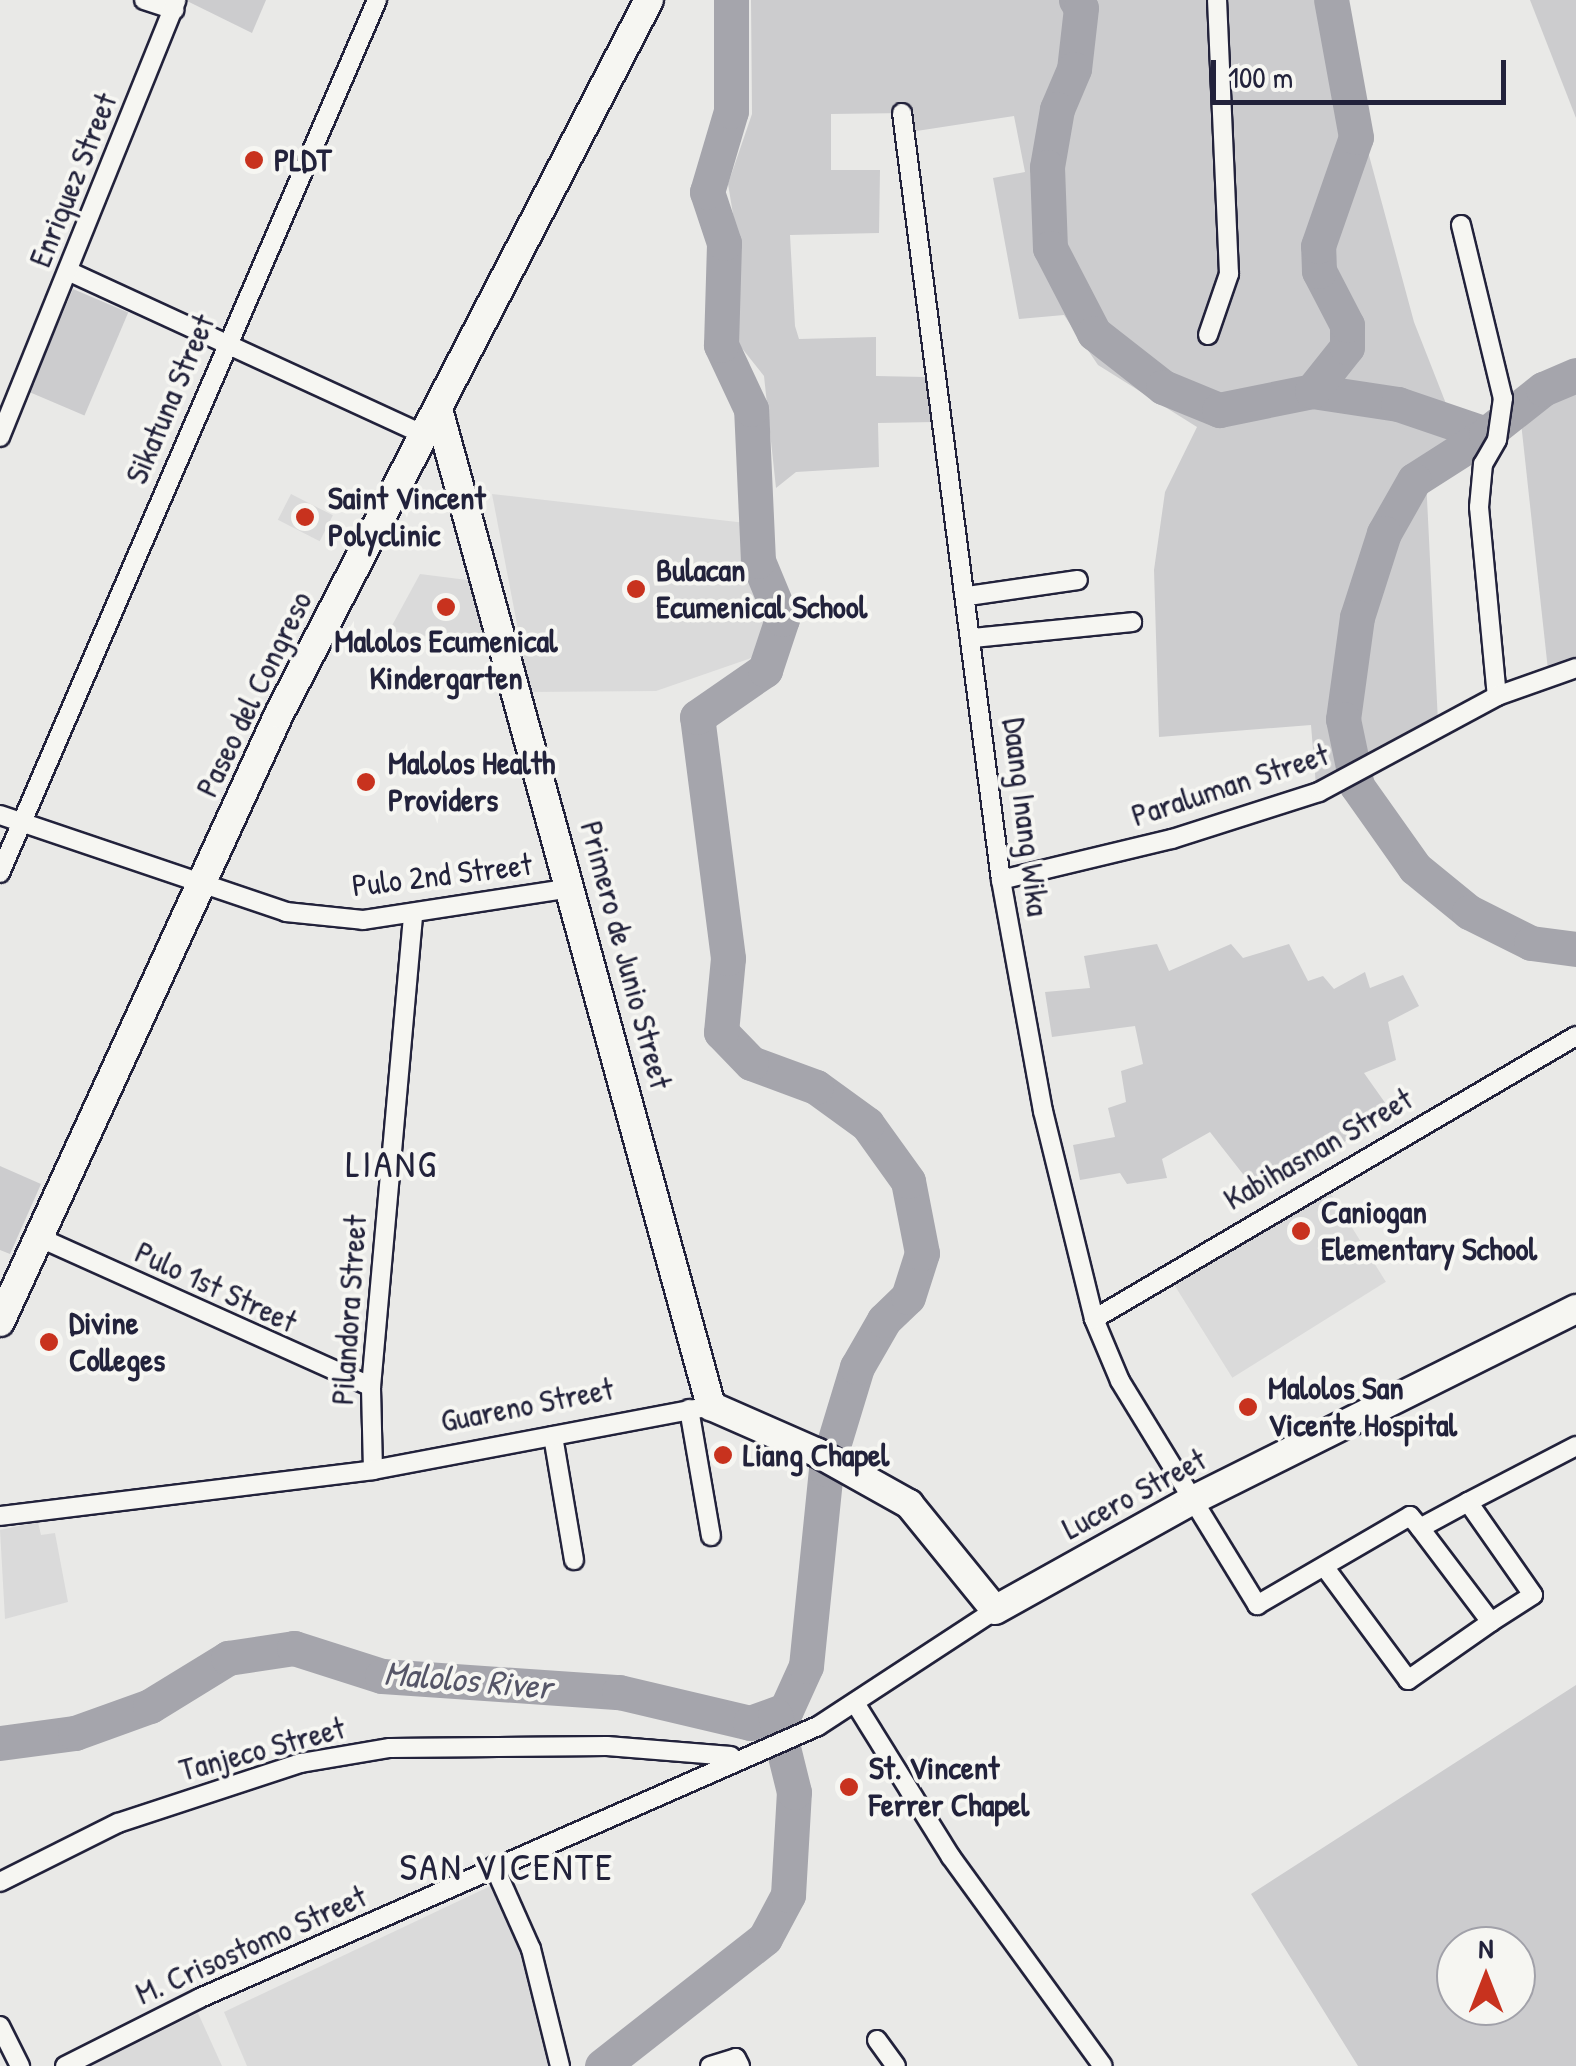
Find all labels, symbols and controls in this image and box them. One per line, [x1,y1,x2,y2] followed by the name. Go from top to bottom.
[1216,40,1511,102] scale bar
[1228,57,1293,97] text: 100 m
[21,88,125,272] street label: Enriquez Street
[274,141,331,179] place label: PLDT
[243,149,265,171] marker: PLDT
[117,308,223,490] street label: Sikatuna Street
[328,480,485,555] place label: Saint Vincent Polyclinic
[292,504,318,530] marker: Saint Vincent Polyclinic
[656,552,867,627] place label: Bulacan Ecumenical School
[625,578,647,600] marker: Bulacan Ecumenical School
[188,585,320,803] street label: Paseo del Congreso
[435,596,457,618] marker: Malolos Ecumenical Kindergarten
[334,623,558,698] place label: Malolos Ecumenical Kindergarten
[995,716,1057,918] street label: Daang Inang Wika
[1127,735,1333,835] street label: Paraluman Street
[388,745,555,820] place label: Malolos Health Providers
[353,769,379,795] marker: Malolos Health Providers
[572,817,680,1093] street label: Primero de Junio Street
[350,845,534,905] street label: Pulo 2nd Street
[1217,1080,1419,1218] street label: Kabihasnan Street
[346,1141,438,1187] district label: LIANG
[1321,1194,1537,1269] place label: Caniogan Elementary School
[323,1214,375,1406] street label: Pilandora Street
[1290,1220,1312,1242] marker: Caniogan Elementary School
[129,1233,303,1341] street label: Pulo 1st Street
[69,1305,165,1380] place label: Divine Colleges
[38,1331,60,1353] marker: Divine Colleges
[437,1369,617,1441] street label: Guareno Street
[1268,1370,1457,1445] place label: Malolos San Vicente Hospital
[1237,1396,1259,1418] marker: Malolos San Vicente Hospital
[743,1436,889,1474] place label: Liang Chapel
[1056,1440,1212,1548] street label: Lucero Street
[712,1444,734,1466] marker: Liang Chapel
[382,1652,554,1708] water label: Malolos River
[175,1709,349,1789] street label: Tanjeco Street
[869,1750,1029,1825] place label: St. Vincent Ferrer Chapel
[838,1776,860,1798] marker: St. Vincent Ferrer Chapel
[399,1844,615,1890] district label: SAN VICENTE
[130,1877,372,2013] street label: M. Crisostomo Street
[1436,1926,1536,2026] north arrow
[1479,1929,1493,1967] text: N

